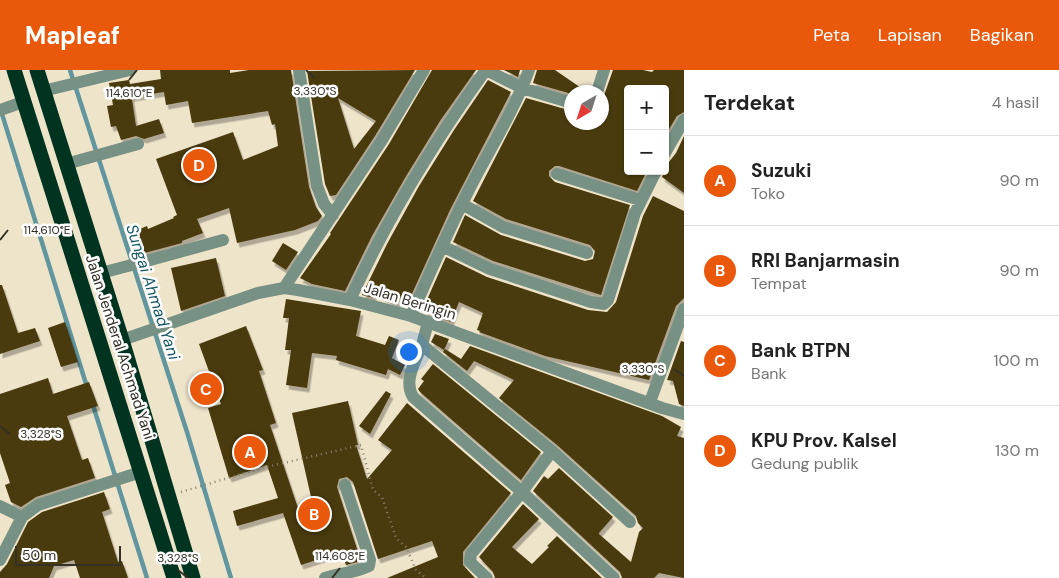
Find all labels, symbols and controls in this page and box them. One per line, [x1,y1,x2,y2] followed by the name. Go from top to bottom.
[25,20,120,51] text: Mapleaf
[813,23,850,47] text: Peta
[878,23,942,47] text: Lapisan
[970,23,1034,47] text: Bagikan
[294,83,337,99] text: 3.330°S
[105,85,153,101] text: 114.610°E
[564,85,609,130] north arrow
[624,85,669,175] map controls
[624,85,669,130] button: +
[704,89,795,117] text: Terdekat
[992,92,1039,113] text: 4 hasil
[624,130,669,175] button: −
[183,146,215,184] pin: D
[751,158,811,183] text: Suzuki
[714,170,726,191] text: A
[999,170,1039,191] text: 90 m
[751,183,785,204] text: Toko
[23,222,71,238] text: 114.610°E
[121,222,185,364] water label: Sungai Ahmad Yani
[751,248,900,273] text: RRI Banjarmasin
[81,252,159,442] street label: Jalan Jenderal Achmad Yani
[715,260,725,281] text: B
[999,260,1039,281] text: 90 m
[751,273,807,294] text: Tempat
[361,277,459,325] street label: Jalan Beringin
[751,338,850,363] text: Bank BTPN
[396,339,422,365] your location
[714,350,726,371] text: C
[994,350,1039,371] text: 100 m
[622,361,665,377] text: 3.330°S
[751,363,787,384] text: Bank
[190,370,222,408] pin: C
[20,426,62,442] text: 3.328°S
[751,428,897,453] text: KPU Prov. Kalsel
[234,433,266,471] pin: A
[714,440,726,461] text: D
[995,440,1039,461] text: 130 m
[751,453,858,474] text: Gedung publik
[298,495,330,533] pin: B
[15,543,121,566] scale bar
[22,546,56,564] text: 50 m
[315,548,366,564] text: 114.608°E
[157,550,199,566] text: 3.328°S

